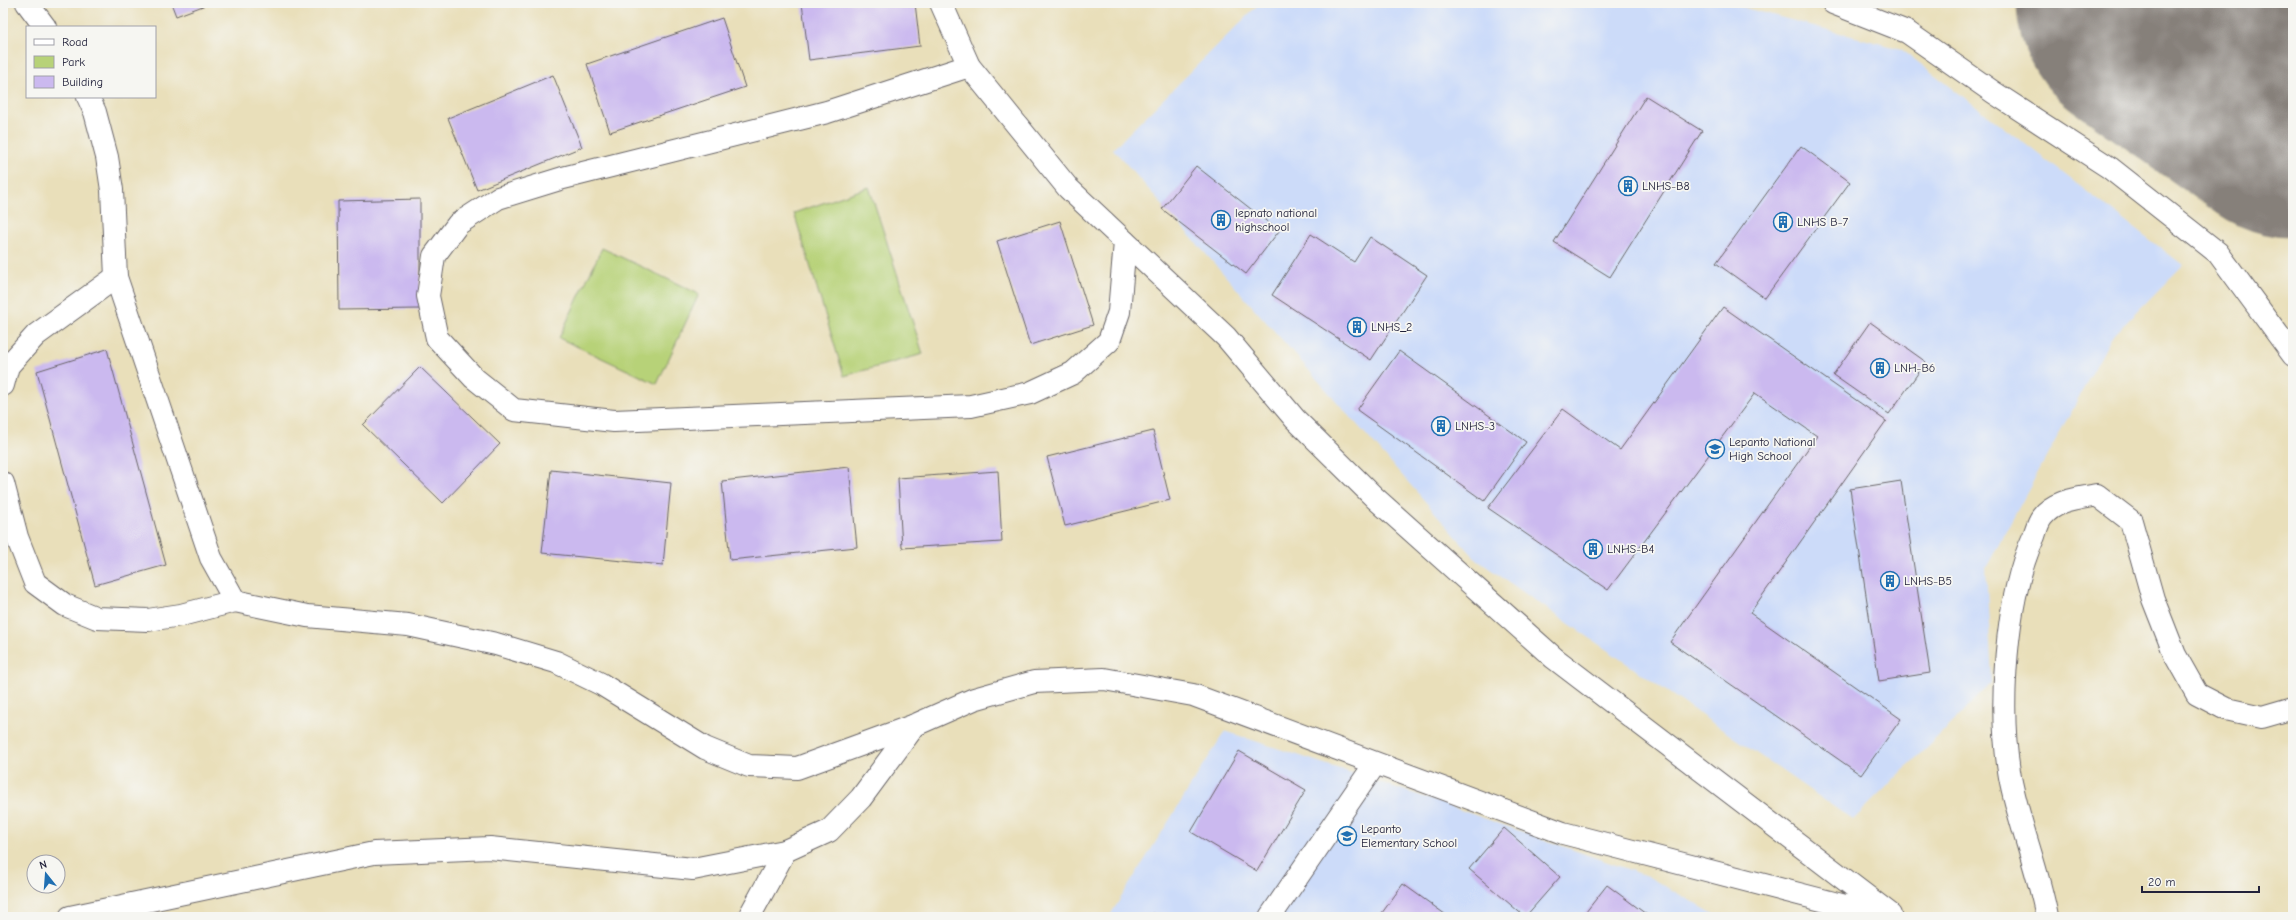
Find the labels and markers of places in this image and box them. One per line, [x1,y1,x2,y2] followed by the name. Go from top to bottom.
[1617,175,1639,197] building icon: LNHS-B8
[1642,179,1690,193] place label: LNHS-B8
[1235,206,1317,234] place label: lepnato national highschool
[1210,209,1232,231] building icon: lepnato national highschool
[1772,211,1794,233] building icon: LNHS B-7
[1797,215,1848,229] place label: LNHS B-7
[1346,316,1368,338] building icon: LNHS_2
[1371,320,1412,334] place label: LNHS_2
[1869,357,1891,379] building icon: LNH-B6
[1894,361,1935,375] place label: LNH-B6
[1430,415,1452,437] building icon: LNHS-3
[1455,419,1495,433] place label: LNHS-3
[1729,435,1816,463] place label: Lepanto National High School
[1704,438,1726,460] school or university icon: Lepanto National High School
[1582,538,1604,560] building icon: LNHS-B4
[1607,542,1654,556] place label: LNHS-B4
[1879,570,1901,592] building icon: LNHS-B5
[1904,574,1952,588] place label: LNHS-B5
[1361,822,1457,850] place label: Lepanto Elementary School
[1336,825,1358,847] school or university icon: Lepanto Elementary School

